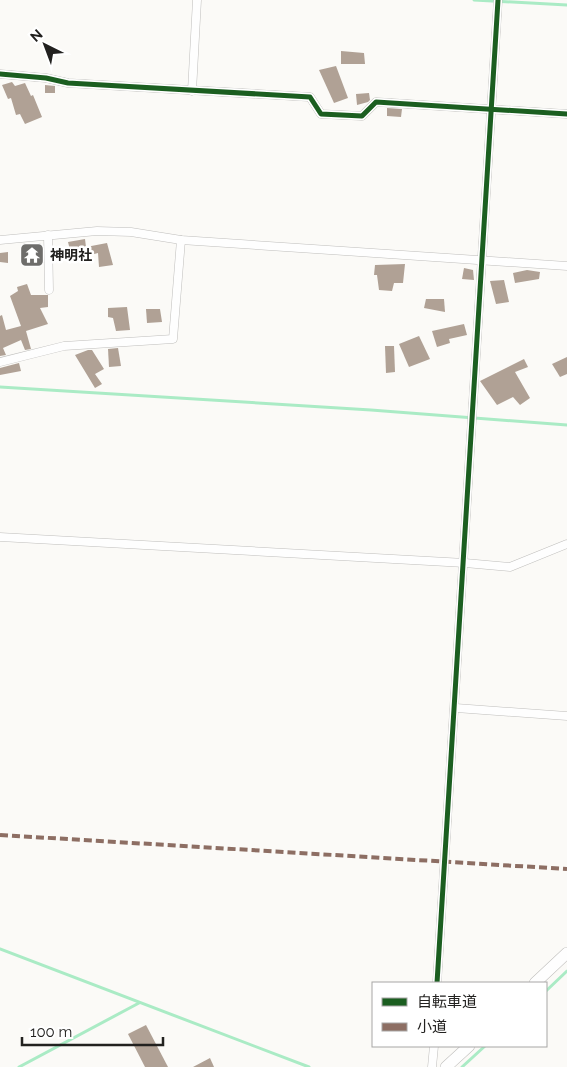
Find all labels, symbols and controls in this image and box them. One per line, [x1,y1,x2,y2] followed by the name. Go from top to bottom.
[20,20,70,70] north arrow
[27,26,46,45] text: N
[19,242,45,268] temple icon: 神明社
[50,247,92,263] place label: 神明社
[372,982,547,1047] legend
[417,993,477,1011] text: 自転車道
[22,1014,164,1046] scale bar
[417,1018,447,1036] text: 小道
[30,1023,72,1041] text: 100 m

